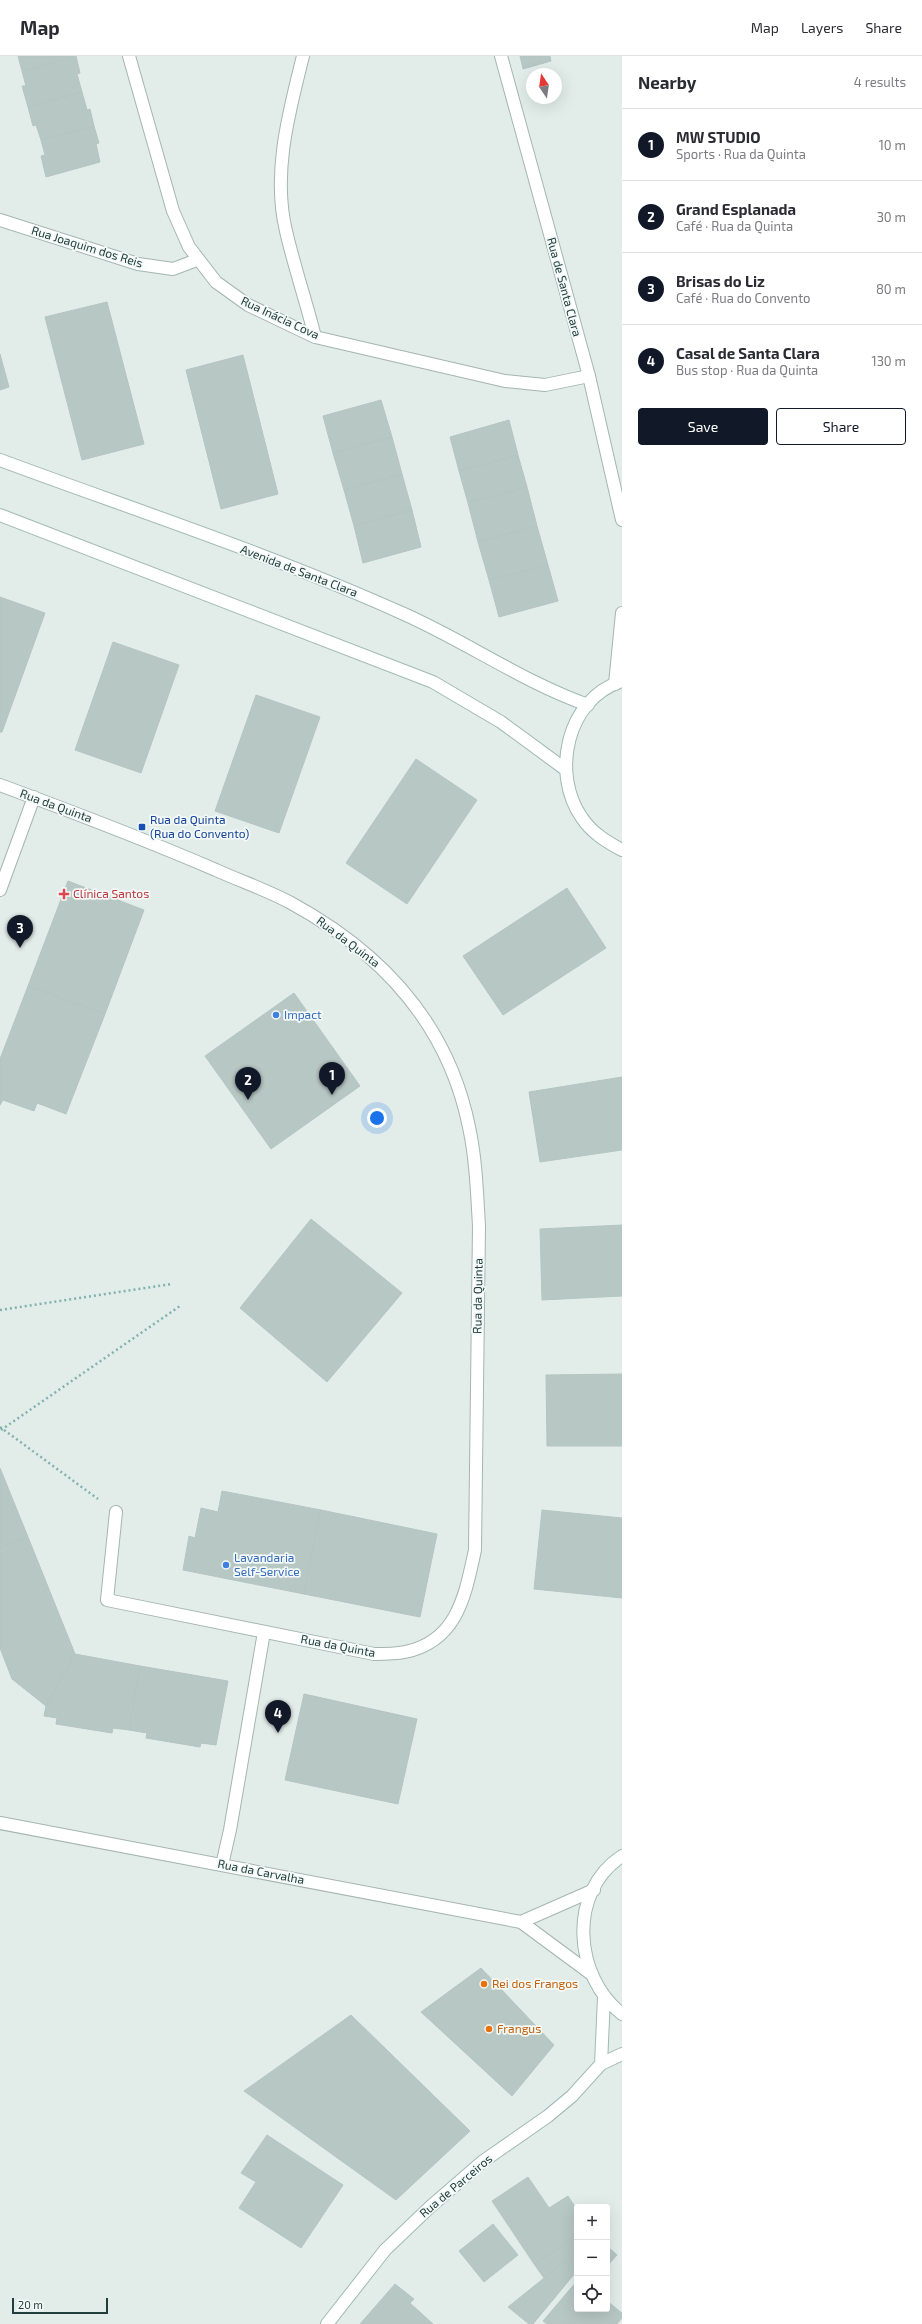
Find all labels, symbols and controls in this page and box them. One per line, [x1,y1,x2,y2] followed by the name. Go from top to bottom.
[20,16,60,39] text: Map
[751,19,779,36] text: Map
[801,19,843,36] text: Layers
[865,19,902,36] text: Share
[526,68,562,104] north arrow
[638,72,696,92] text: Nearby
[854,74,906,90] text: 4 results
[676,128,761,146] text: MW STUDIO
[648,137,654,153] text: 1
[879,137,906,153] text: 10 m
[676,146,806,162] text: Sports · Rua da Quinta
[676,200,796,218] text: Grand Esplanada
[647,209,655,225] text: 2
[877,209,906,225] text: 30 m
[676,218,793,234] text: Café · Rua da Quinta
[30,222,145,270] street label: Rua Joaquim dos Reis
[545,236,585,338] street label: Rua de Santa Clara
[676,272,765,290] text: Brisas do Liz
[647,281,655,297] text: 3
[876,281,906,297] text: 80 m
[676,290,810,306] text: Café · Rua do Convento
[239,293,322,341] street label: Rua Inácia Cova
[676,344,820,362] text: Casal de Santa Clara
[647,353,655,369] text: 4
[871,353,906,369] text: 130 m
[676,362,818,378] text: Bus stop · Rua da Quinta
[638,408,768,445] button: Save
[776,408,906,445] button: Share
[239,541,360,599] street label: Avenida de Santa Clara
[18,786,94,826] street label: Rua da Quinta
[150,812,249,840] place label: Rua da Quinta (Rua do Convento)
[137,822,147,832] marker: Rua da Quinta (Rua do Convento)
[73,886,149,900] place label: Clínica Santos
[58,888,70,900] marker: Clínica Santos
[314,913,383,970] street label: Rua da Quinta
[7,915,33,948] pin: 3
[284,1007,322,1021] place label: Impact
[271,1010,281,1020] marker: Impact
[319,1062,345,1095] pin: 1
[235,1067,261,1100] pin: 2
[367,1108,387,1128] your location
[469,1258,486,1334] street label: Rua da Quinta
[234,1550,300,1578] place label: Lavandaria Self-Service
[221,1560,231,1570] marker: Lavandaria Self-Service
[300,1631,377,1660] street label: Rua da Quinta
[265,1700,291,1733] pin: 4
[217,1856,306,1886] street label: Rua da Carvalha
[492,1976,578,1990] place label: Rei dos Frangos
[479,1979,489,1989] marker: Rei dos Frangos
[497,2021,541,2035] place label: Frangus
[484,2024,494,2034] marker: Frangus
[416,2151,495,2220] street label: Rua de Parceiros
[574,2204,610,2312] map controls
[574,2204,610,2240] button: +
[574,2240,610,2276] button: −
[574,2276,610,2312] button: locate
[12,2296,108,2315] scale bar
[18,2298,43,2311] text: 20 m

